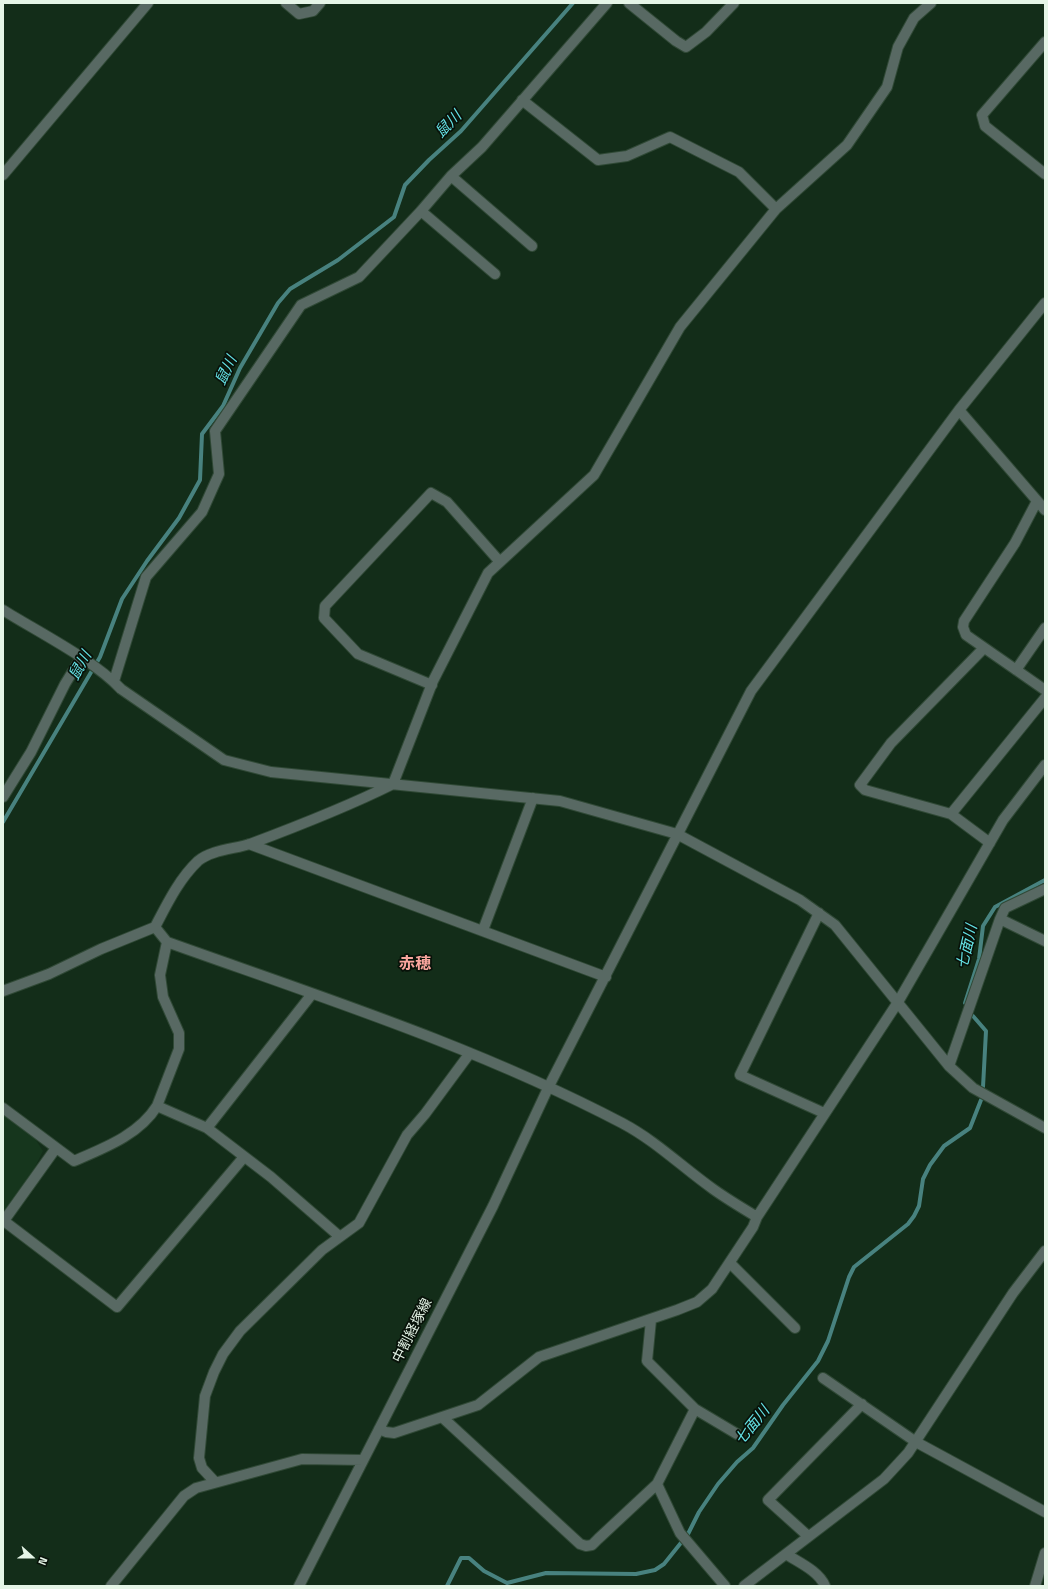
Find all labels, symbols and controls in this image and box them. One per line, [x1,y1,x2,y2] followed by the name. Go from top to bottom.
[432,108,466,142] water label: 鼠川
[212,354,242,388] water label: 鼠川
[66,649,96,683] water label: 鼠川
[954,923,982,971] water label: 七面川
[399,955,431,975] district label: 赤穂
[390,1296,436,1366] street label: 中割経塚線
[732,1403,774,1449] water label: 七面川
[12,1537,52,1577] north arrow
[34,1555,52,1568] text: N

